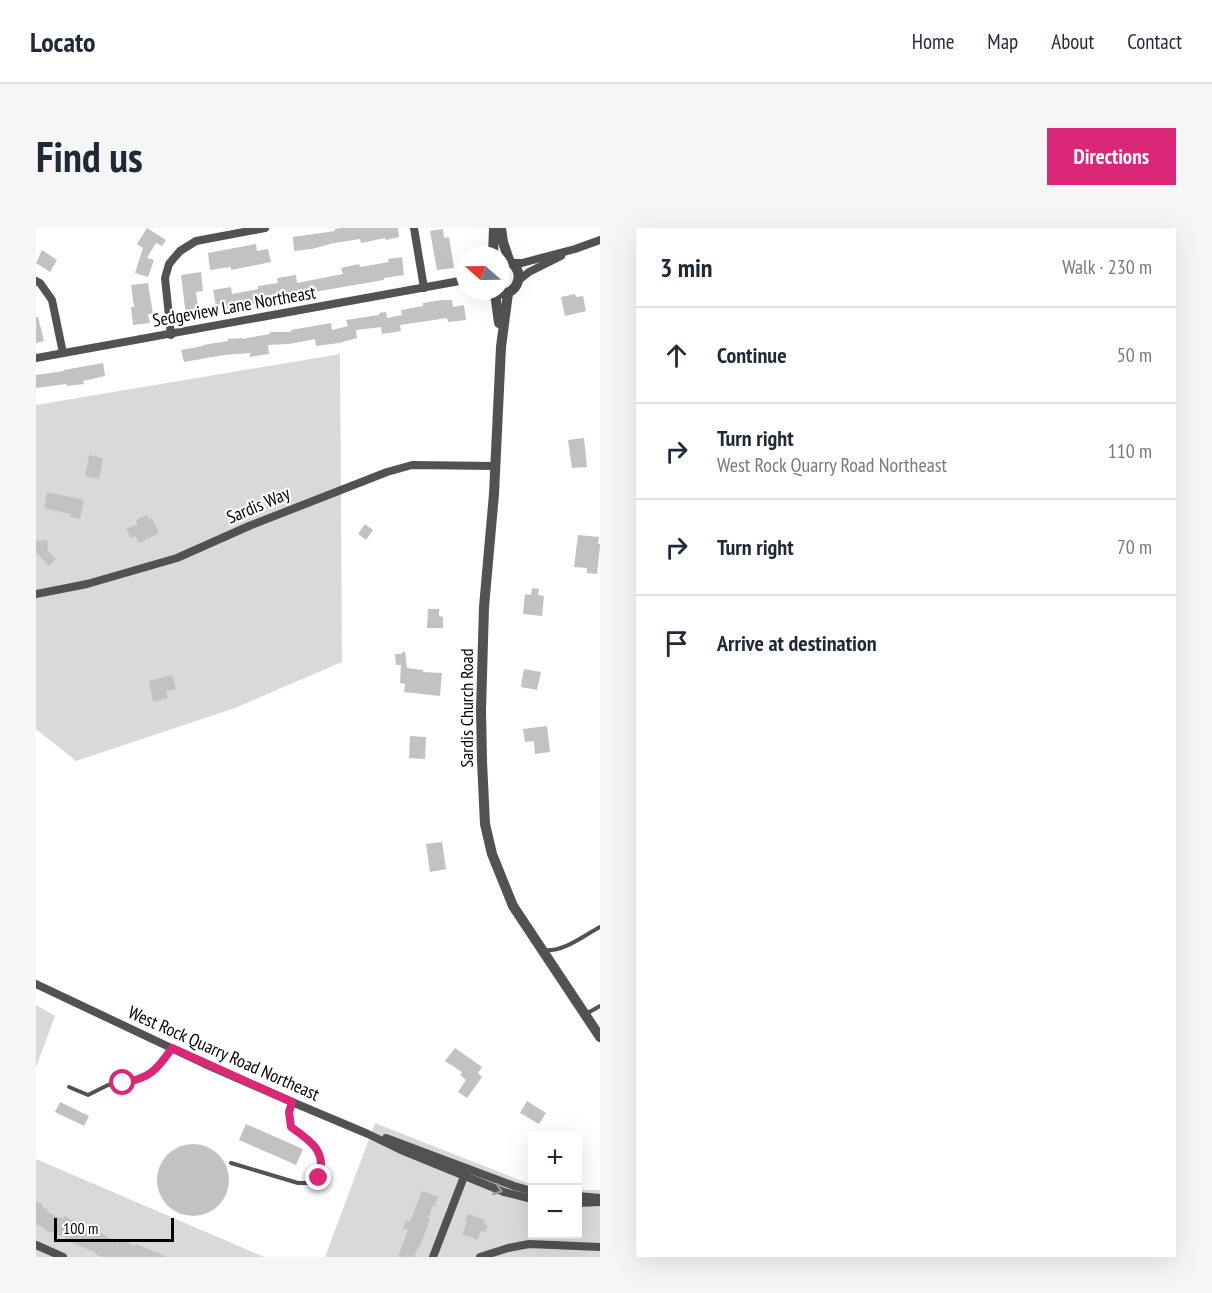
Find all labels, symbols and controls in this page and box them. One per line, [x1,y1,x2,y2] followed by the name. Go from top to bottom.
[30,23,96,60] text: Locato
[912,28,954,55] text: Home
[987,28,1018,55] text: Map
[1051,28,1094,55] text: About
[1127,28,1182,55] text: Contact
[1047,128,1176,185] button: Directions
[36,129,143,184] text: Find us
[456,246,510,300] north arrow
[660,251,713,284] text: 3 min
[1062,254,1152,280] text: Walk · 230 m
[151,280,317,332] street label: Sedgeview Lane Northeast
[660,339,693,372] icon: ahead
[717,341,787,369] text: Continue
[1117,342,1152,368] text: 50 m
[717,424,794,452] text: Turn right
[660,435,693,468] icon: right
[1108,438,1152,464] text: 110 m
[717,452,947,478] text: West Rock Quarry Road Northeast
[223,481,293,529] street label: Sardis Way
[660,531,693,564] icon: right
[717,533,794,561] text: Turn right
[1117,534,1152,560] text: 70 m
[660,627,693,660] icon: arrive
[717,629,877,657] text: Arrive at destination
[455,648,478,768] street label: Sardis Church Road
[125,1000,323,1106] street label: West Rock Quarry Road Northeast
[109,1069,135,1095] route start
[528,1131,582,1239] map controls
[528,1131,582,1185] button: +
[305,1164,331,1190] route end
[492,1182,503,1195] one-way arrow
[528,1185,582,1239] button: −
[54,1215,174,1242] scale bar
[63,1218,98,1238] text: 100 m

